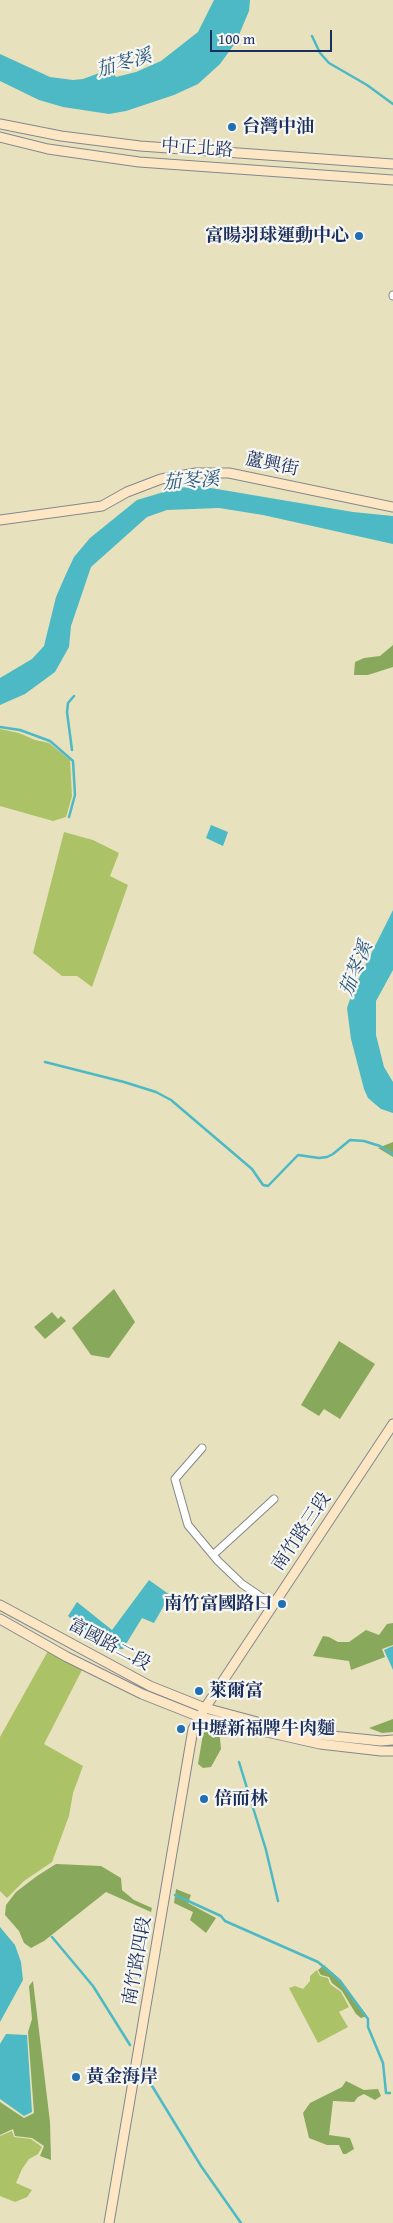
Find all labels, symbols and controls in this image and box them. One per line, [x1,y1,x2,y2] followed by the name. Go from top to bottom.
[213,20,336,52] scale bar
[218,28,255,49] text: 100 m
[93,45,155,83] water label: 茄苳溪
[242,116,314,138] place label: 台灣中油
[226,121,238,133] marker: 台灣中油
[160,136,234,162] street label: 中正北路
[205,225,349,247] place label: 富暘羽球運動中心
[353,230,365,242] marker: 富暘羽球運動中心
[243,449,301,481] street label: 蘆興街
[162,469,220,495] water label: 茄苳溪
[336,938,378,1000] water label: 茄苳溪
[268,1489,336,1575] street label: 南竹路三段
[164,1593,272,1615] place label: 南竹富國路口
[276,1598,288,1610] marker: 南竹富國路口
[64,1614,154,1676] street label: 富國路二段
[209,1680,263,1702] place label: 萊爾富
[193,1685,205,1697] marker: 萊爾富
[191,1718,335,1740] place label: 中壢新福牌牛肉麵
[175,1723,187,1735] marker: 中壢新福牌牛肉麵
[214,1788,268,1810] place label: 倍而林
[198,1793,210,1805] marker: 倍而林
[120,1915,156,2007] street label: 南竹路四段
[86,2066,158,2088] place label: 黃金海岸
[70,2071,82,2083] marker: 黃金海岸

